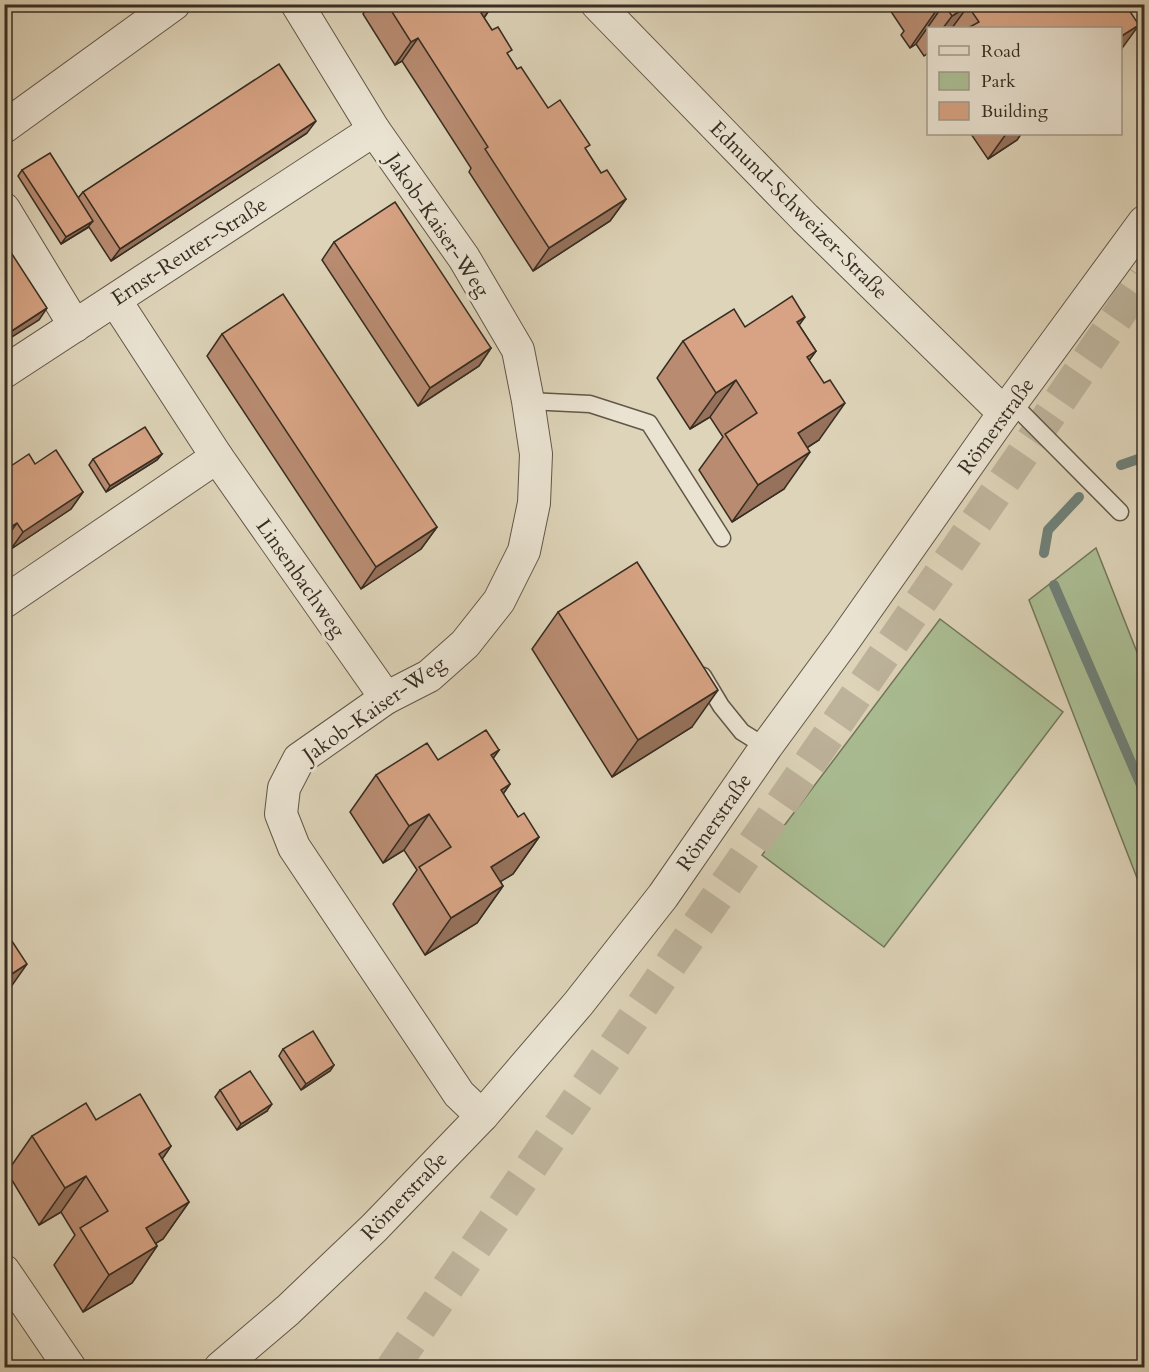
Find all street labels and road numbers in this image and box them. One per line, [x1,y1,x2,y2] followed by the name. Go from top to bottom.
[703,115,894,306] street label: Edmund-Schweizer-Straße
[377,145,497,303] street label: Jakob-Kaiser-Weg
[106,190,273,313] street label: Ernst-Reuter-Straße
[951,372,1041,481] street label: Römerstraße
[249,513,352,644] street label: Linsenbachweg
[295,649,452,771] street label: Jakob-Kaiser-Weg
[670,768,759,877] street label: Römerstraße
[355,1146,454,1247] street label: Römerstraße

